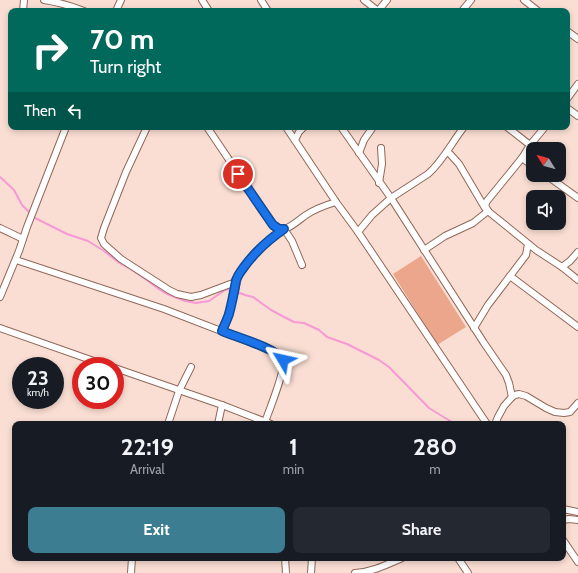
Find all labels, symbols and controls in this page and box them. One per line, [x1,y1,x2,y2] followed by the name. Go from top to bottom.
[90,22,154,56] text: 70 m
[24,24,76,76] icon: right
[90,56,161,78] text: Turn right
[64,100,86,122] icon: left
[24,102,56,120] text: Then
[526,142,566,182] north arrow
[526,142,566,230] map controls
[221,157,255,191] pin
[227,163,249,185] icon: arrive
[526,190,566,230] button: sound
[262,339,304,381] position arrow
[72,357,124,409] speed limit sign: 30
[27,366,49,390] text: 23
[27,386,49,399] text: km/h
[121,432,174,461] text: 22:19
[289,432,298,461] text: 1
[413,432,457,461] text: 280
[130,461,165,477] text: Arrival
[283,461,304,477] text: min
[429,461,441,477] text: m
[28,507,285,553] button: Exit
[293,507,550,553] button: Share

